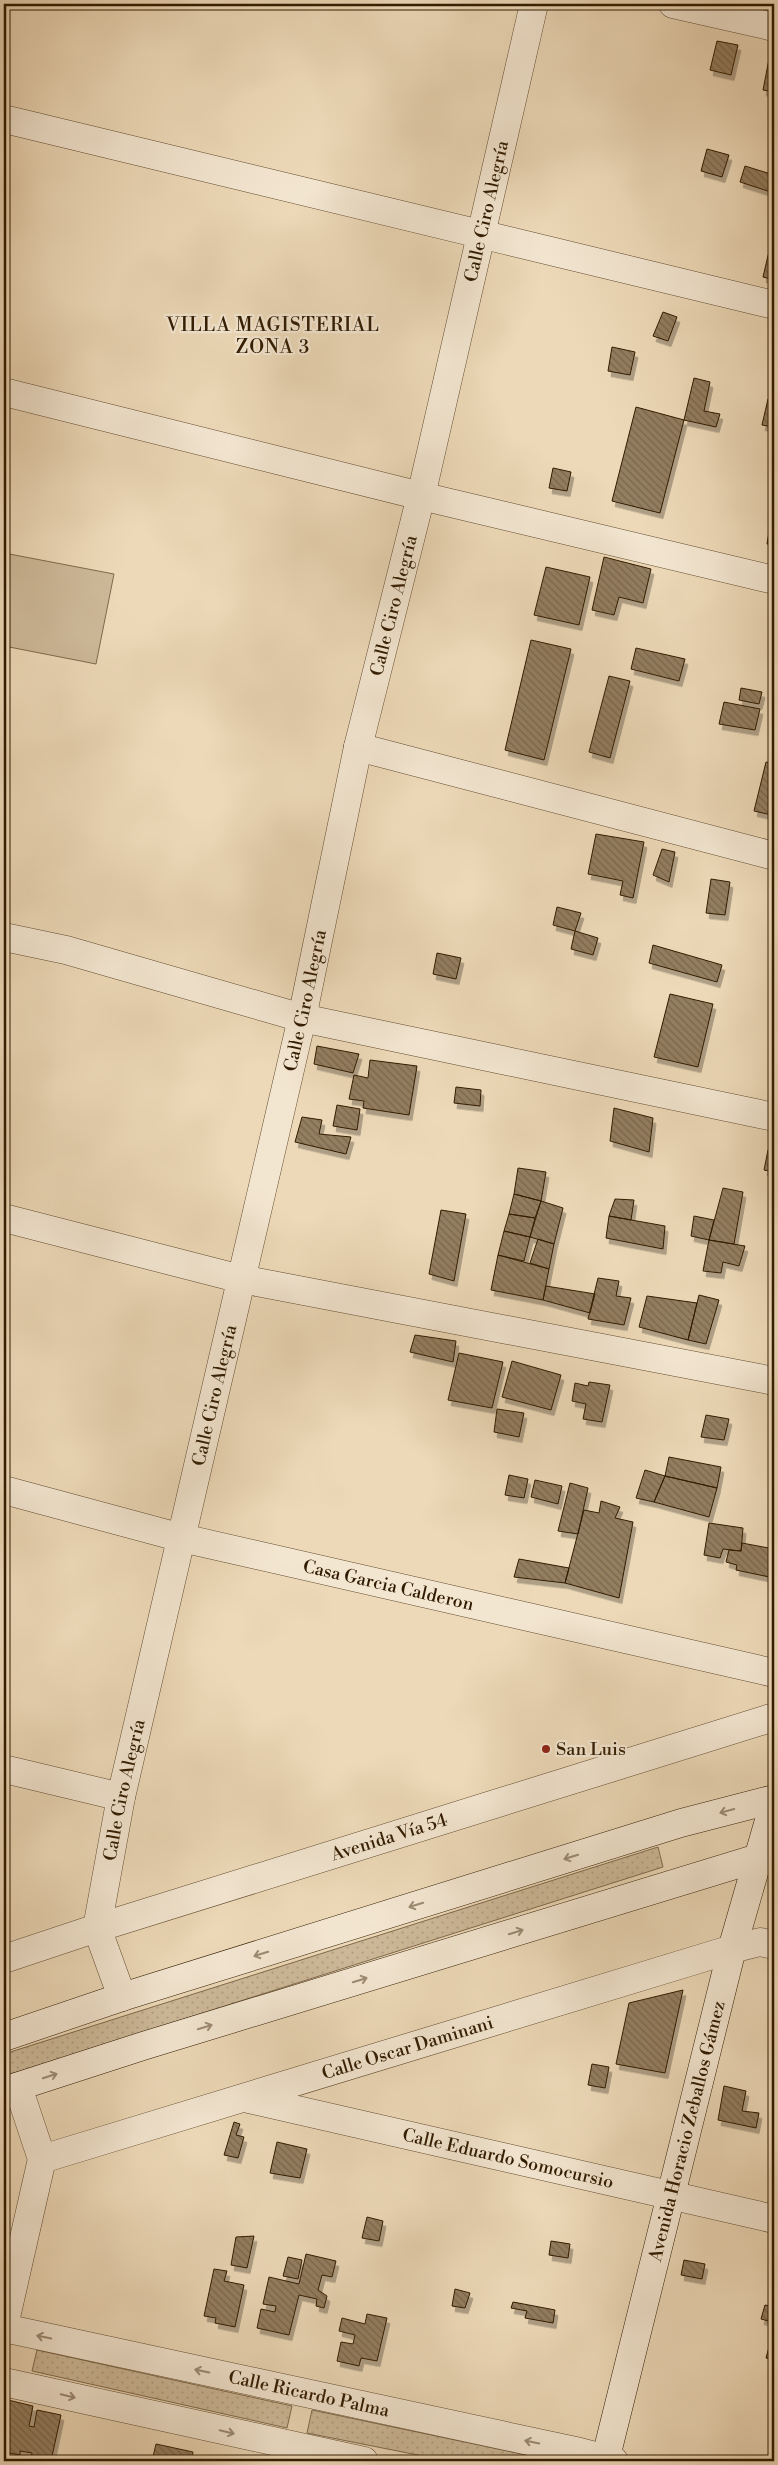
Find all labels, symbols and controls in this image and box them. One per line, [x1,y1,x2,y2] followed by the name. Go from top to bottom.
[460,138,514,284] street label: Calle Ciro Alegría
[165,313,380,359] district label: VILLA MAGISTERIAL ZONA 3
[365,532,423,678] street label: Calle Ciro Alegría
[279,927,332,1074] street label: Calle Ciro Alegría
[187,1322,243,1468] street label: Calle Ciro Alegría
[301,1555,476,1616] street label: Casa Garcia Calderon
[99,1716,151,1863] street label: Calle Ciro Alegría
[556,1738,626,1761] place label: San Luis
[540,1743,552,1755] marker: San Luis
[720,1807,736,1816] one-way arrow
[327,1808,451,1867] street label: Avenida Vía 54
[564,1853,580,1862] one-way arrow
[409,1901,425,1911] one-way arrow
[507,1927,523,1936] one-way arrow
[253,1949,269,1959] one-way arrow
[352,1974,368,1984] one-way arrow
[644,1998,731,2265] street label: Avenida Horacio Zeballos Gámez
[319,2011,496,2085] street label: Calle Oscar Daminani
[197,2022,213,2032] one-way arrow
[42,2071,58,2081] one-way arrow
[400,2123,616,2194] street label: Calle Eduardo Somocursio
[36,2332,52,2341] one-way arrow
[195,2366,211,2375] one-way arrow
[226,2366,392,2423] street label: Calle Ricardo Palma
[60,2392,76,2402] one-way arrow
[218,2428,234,2437] one-way arrow
[525,2436,541,2446] one-way arrow

